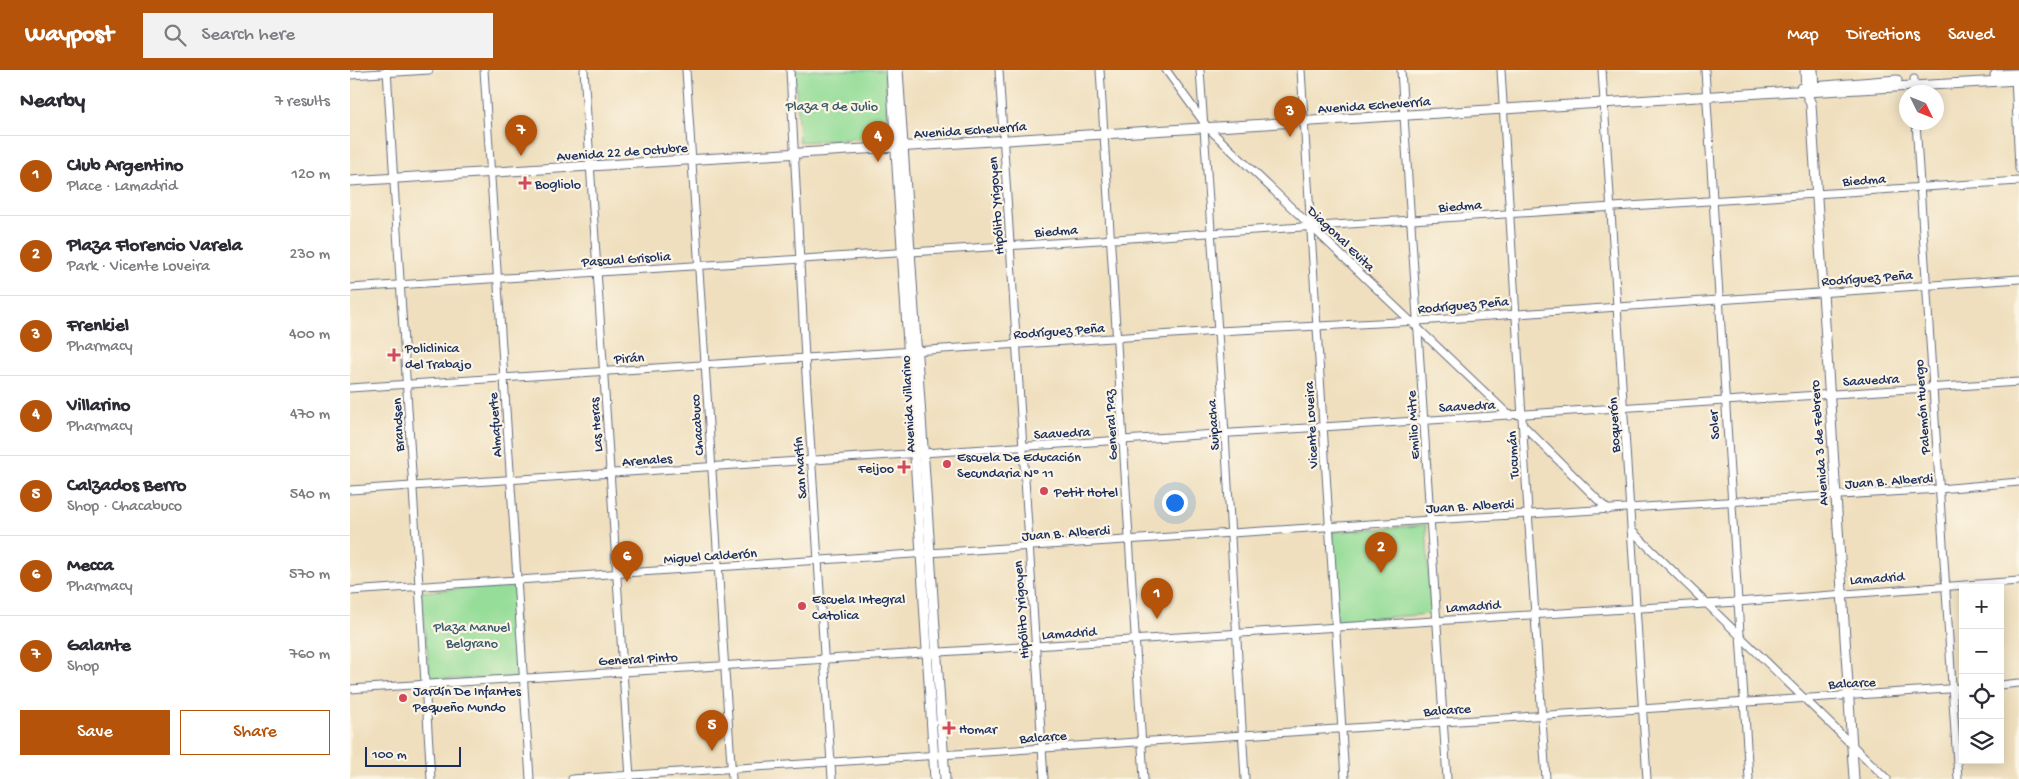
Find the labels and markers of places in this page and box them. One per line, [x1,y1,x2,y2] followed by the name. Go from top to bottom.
[1274,96,1306,137] pin: 3
[505,115,537,156] pin: 7
[862,121,894,162] pin: 4
[519,177,531,189] marker: Bogliolo
[534,177,581,194] place label: Bogliolo
[404,341,471,374] place label: Policlinica del Trabajo
[387,348,401,362] marker: Policlinica del Trabajo
[957,450,1081,483] place label: Escuela De Educación Secundaria Nº 11
[941,458,953,470] marker: Escuela De Educación Secundaria Nº 11
[857,461,894,478] place label: Feijoo
[898,461,910,473] marker: Feijoo
[1038,485,1050,497] marker: Petit Hotel
[1053,485,1118,502] place label: Petit Hotel
[1365,532,1397,573] pin: 2
[611,541,643,582] pin: 6
[1141,578,1173,619] pin: 1
[812,592,905,625] place label: Escuela Integral Catolica
[796,600,808,612] marker: Escuela Integral Catolica
[412,684,522,717] place label: Jardín De Infantes Pequeño Mundo
[397,692,409,704] marker: Jardín De Infantes Pequeño Mundo
[696,710,728,751] pin: 5
[943,722,955,734] marker: Homar
[959,722,998,739] place label: Homar

